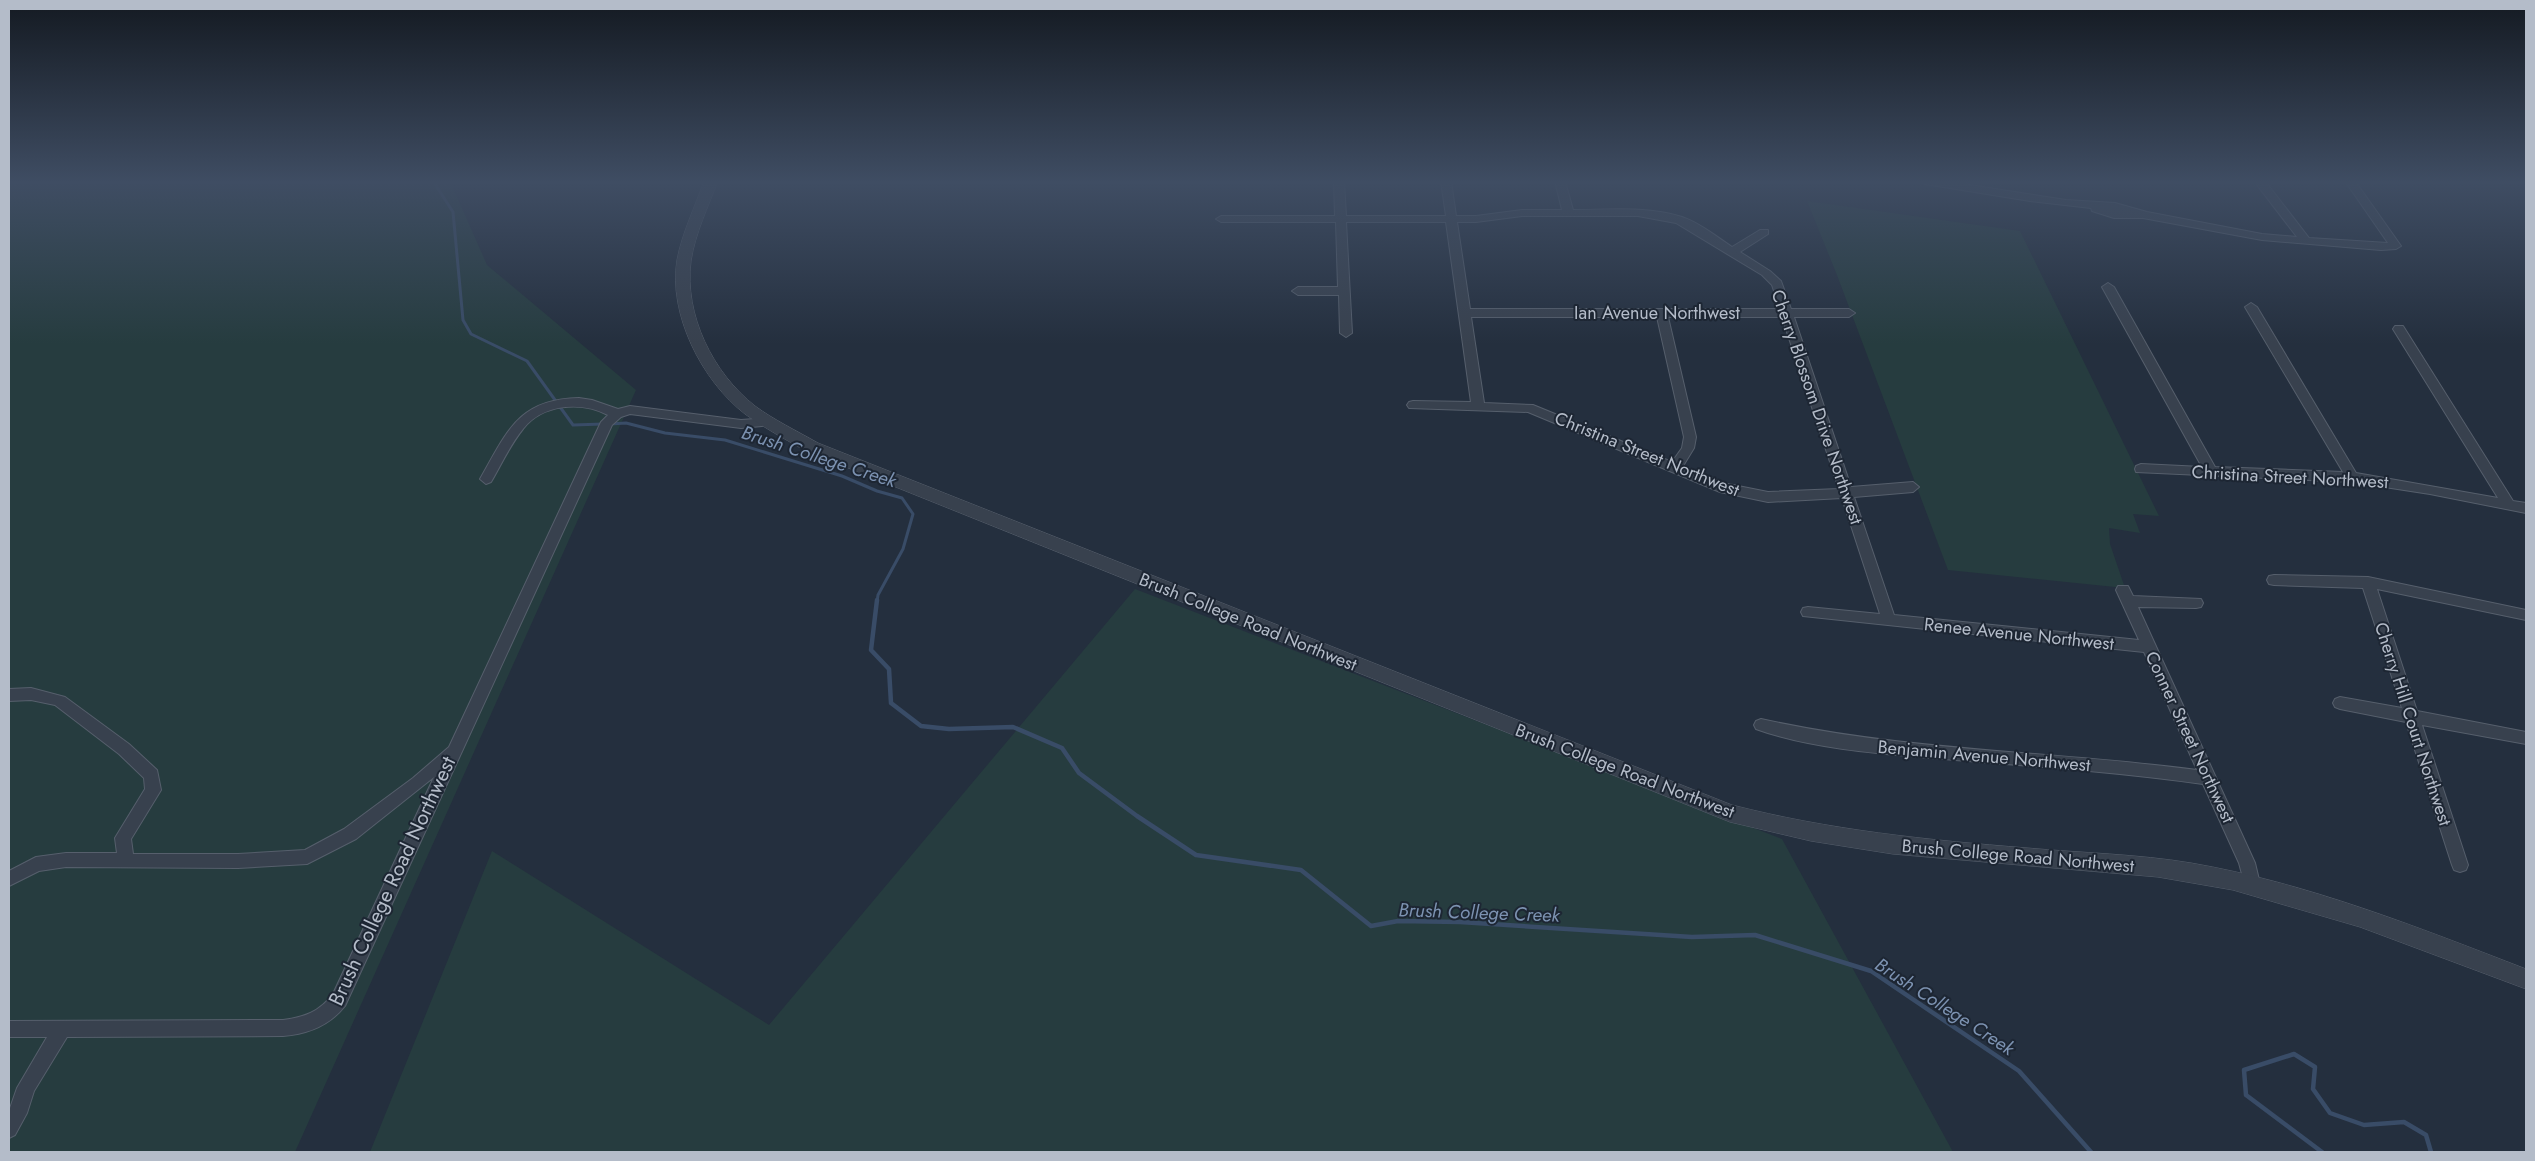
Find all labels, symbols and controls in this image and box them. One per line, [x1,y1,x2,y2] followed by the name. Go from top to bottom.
[1765,286,1870,529] street label: Cherry Blossom Drive Northwest
[1574,300,1741,326] street label: Ian Avenue Northwest
[1551,405,1744,503] street label: Christina Street Northwest
[738,419,901,495] water label: Brush College Creek
[2191,459,2390,495] street label: Christina Street Northwest
[1135,566,1362,678] street label: Brush College Road Northwest
[1923,611,2116,657] street label: Renee Avenue Northwest
[2368,619,2458,830] street label: Cherry Hill Court Northwest
[2139,647,2242,828] street label: Conner Street Northwest
[1512,717,1739,825] street label: Brush College Road Northwest
[1877,734,2092,778] street label: Benjamin Avenue Northwest
[321,751,463,1011] street label: Brush College Road Northwest
[1901,833,2136,879] street label: Brush College Road Northwest
[1398,896,1561,929] water label: Brush College Creek
[1870,951,2020,1062] water label: Brush College Creek

